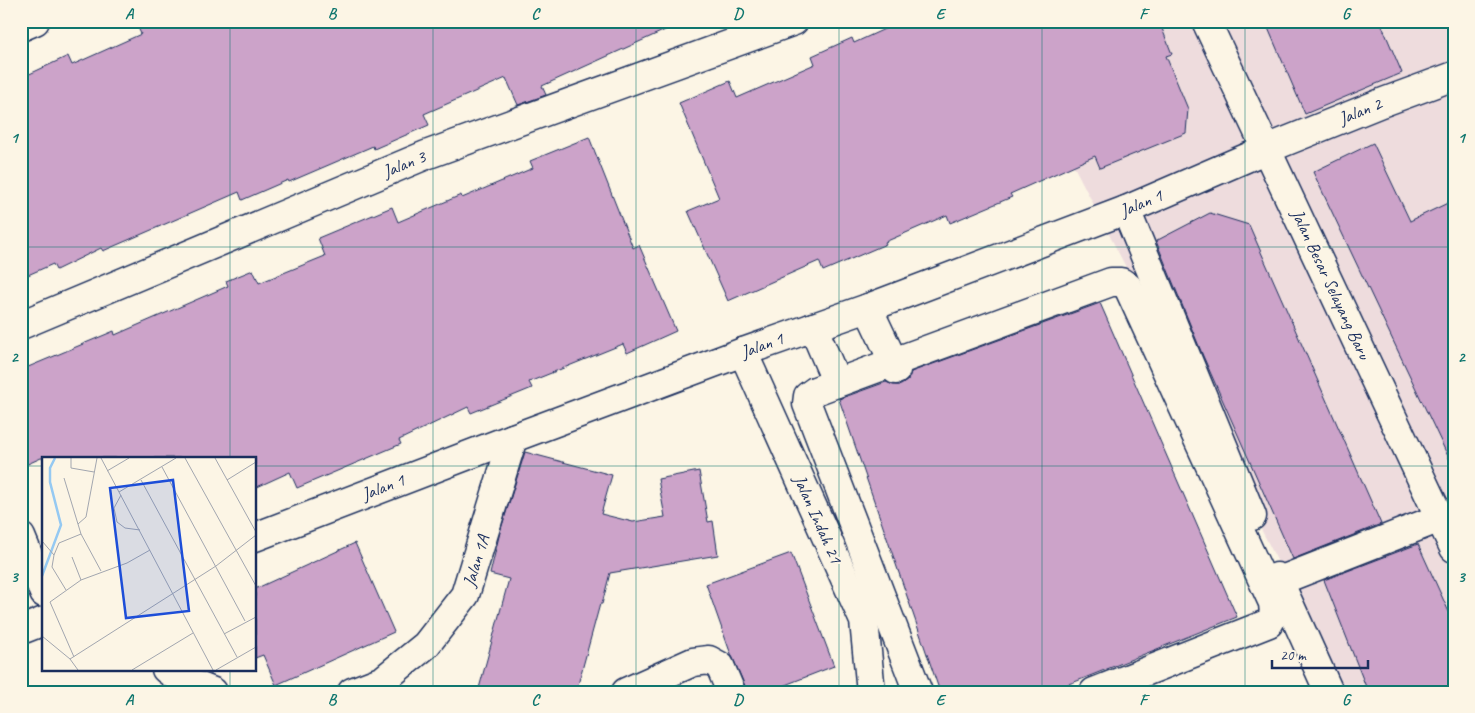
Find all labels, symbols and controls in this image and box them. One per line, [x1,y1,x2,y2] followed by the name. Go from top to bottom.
[125,4,135,24] text: A
[328,4,338,24] text: B
[531,4,541,24] text: C
[733,4,744,24] text: D
[936,4,947,24] text: E
[1139,4,1150,24] text: F
[1342,4,1352,24] text: G
[1335,92,1386,130] street label: Jalan 2
[10,128,19,148] text: 1
[1457,128,1466,148] text: 1
[379,145,430,183] street label: Jalan 3
[1116,184,1166,222] street label: Jalan 1
[1286,205,1376,364] street label: Jalan Besar Selayang Baru
[737,327,787,363] street label: Jalan 1
[10,347,19,367] text: 2
[1457,347,1466,367] text: 2
[42,457,256,670] inset map
[358,469,408,506] street label: Jalan 1
[788,470,848,567] street label: Jalan Indah 21
[457,531,495,591] street label: Jalan 1A
[10,567,19,587] text: 3
[1457,567,1466,587] text: 3
[1272,638,1369,670] scale bar
[1280,646,1307,665] text: 20 m
[125,690,135,710] text: A
[328,690,338,710] text: B
[531,690,541,710] text: C
[733,690,744,710] text: D
[936,690,947,710] text: E
[1139,690,1150,710] text: F
[1342,690,1352,710] text: G

